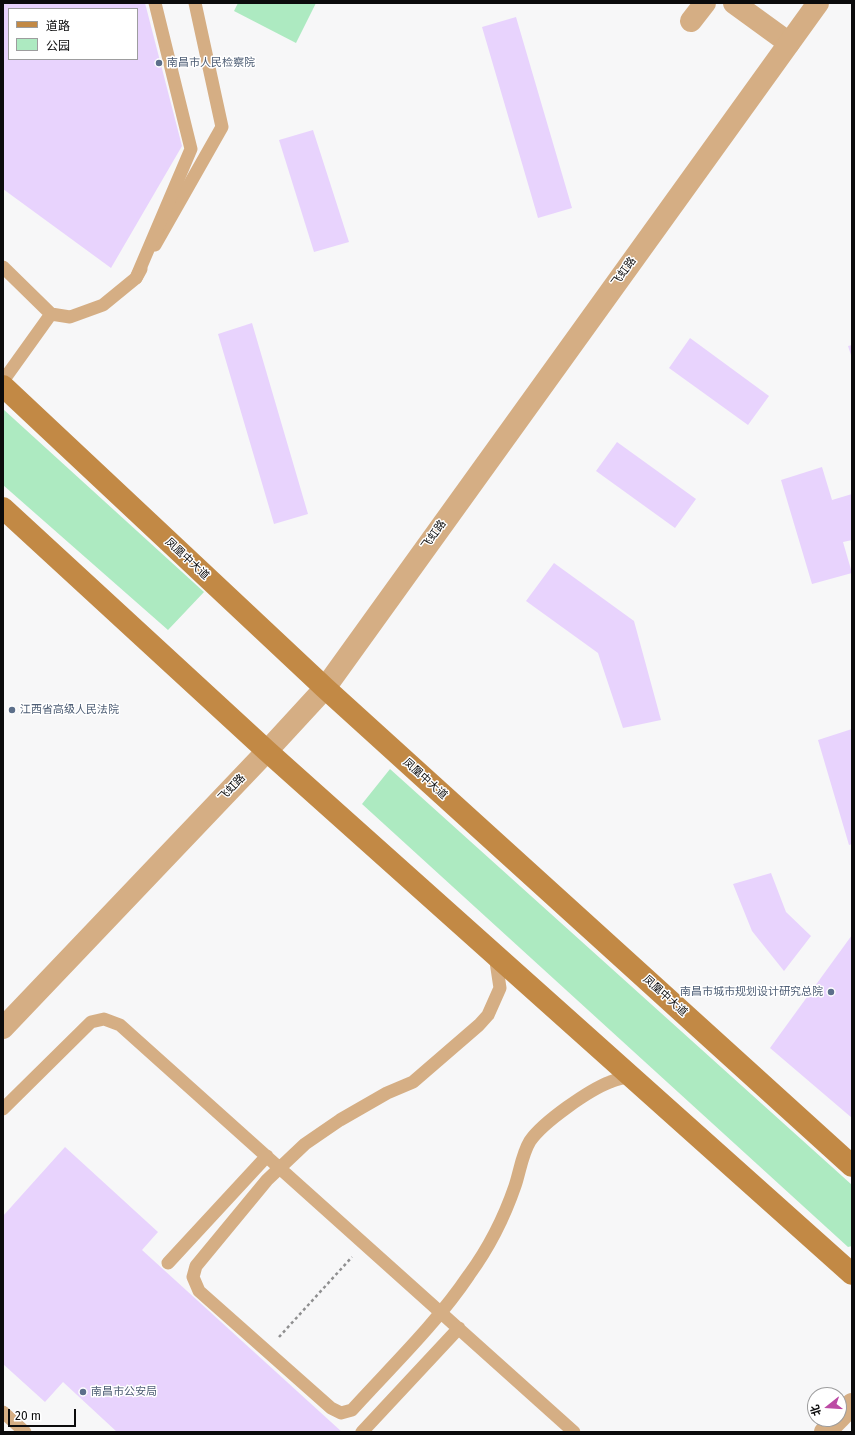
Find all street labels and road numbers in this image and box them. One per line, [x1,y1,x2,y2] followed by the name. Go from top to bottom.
[609,255,639,289] street label: 飞虹路
[419,518,449,552] street label: 飞虹路
[162,535,212,583] street label: 凤凰中大道
[400,756,450,802] street label: 凤凰中大道
[216,772,248,804] street label: 飞虹路
[640,973,690,1019] street label: 凤凰中大道

